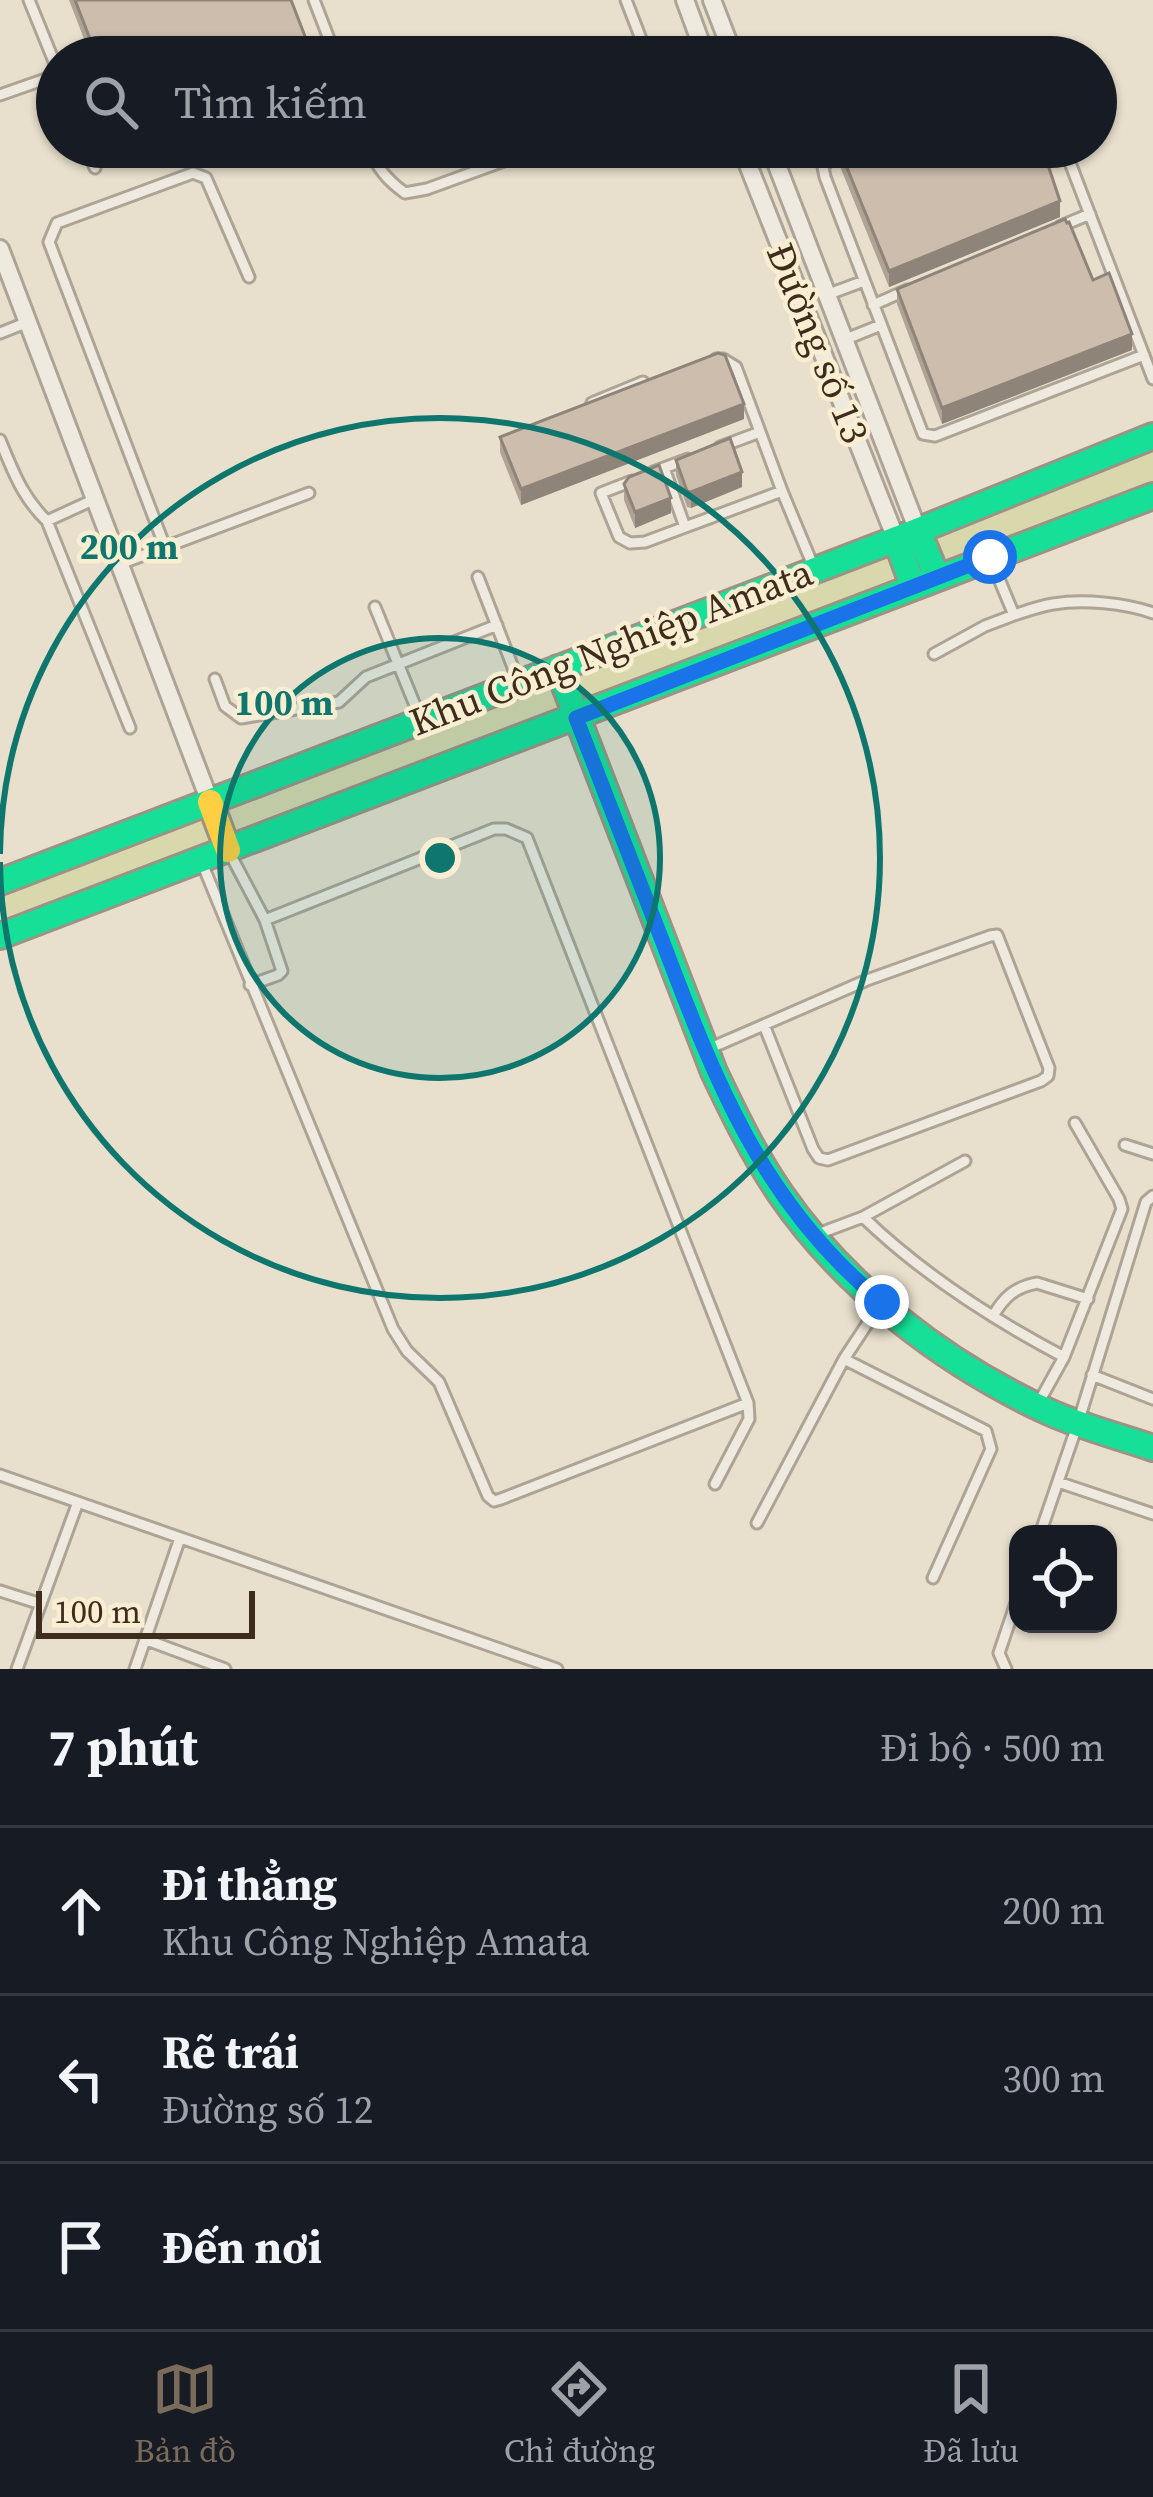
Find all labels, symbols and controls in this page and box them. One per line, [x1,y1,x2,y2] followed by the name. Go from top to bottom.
[36,36,1117,168] search box
[78,69,144,135] icon: search
[174,71,367,133] text: Tìm kiếm
[754,235,882,451] street label: Đường số 13
[80,522,178,571] text: 200 m
[963,530,1017,584] route start
[402,546,820,748] street label: Khu Công Nghiệp Amata
[235,678,333,727] text: 100 m
[419,837,461,879] centre of rings
[855,1275,909,1329] route end
[1009,1525,1117,1633] map controls
[1009,1525,1117,1633] button: locate
[36,1585,255,1638] scale bar
[54,1589,141,1634] text: 100 m
[48,1712,198,1782] text: 7 phút
[880,1721,1105,1774] text: Đi bộ · 500 m
[162,1853,337,1915] text: Đi thẳng
[48,1878,114,1944] icon: ahead
[1002,1884,1105,1937] text: 200 m
[162,1915,589,1968] text: Khu Công Nghiệp Amata
[162,2021,299,2083] text: Rẽ trái
[48,2046,114,2112] icon: left
[1002,2052,1105,2105] text: 300 m
[162,2083,373,2136] text: Đường số 12
[48,2214,114,2280] icon: arrive
[162,2216,322,2278] text: Đến nơi
[134,2356,236,2473] tab: Bản đồ
[504,2356,655,2473] tab: Chỉ đường
[923,2356,1019,2473] tab: Đã lưu

